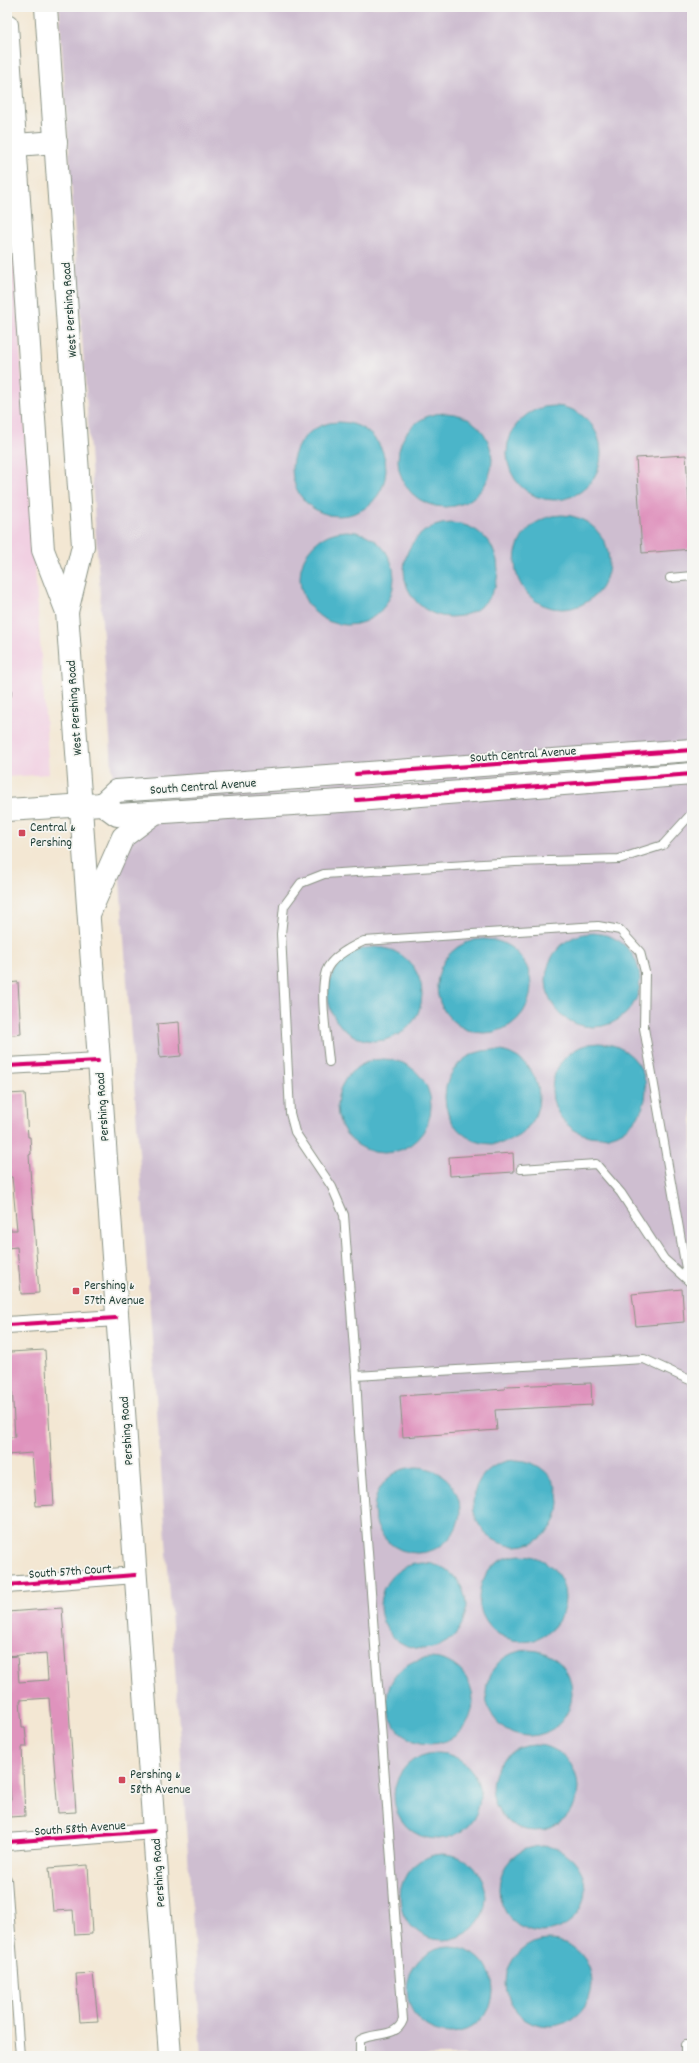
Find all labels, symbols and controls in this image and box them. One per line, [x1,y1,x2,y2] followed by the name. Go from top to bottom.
[58,261,83,358] street label: West Pershing Road
[63,659,88,756] street label: West Pershing Road
[469,742,577,769] street label: South Central Avenue
[149,774,257,801] street label: South Central Avenue
[30,819,76,853] place label: Central & Pershing
[17,828,27,838] marker: Central & Pershing
[92,1072,115,1142] street label: Pershing Road
[84,1277,145,1311] place label: Pershing & 57th Avenue
[71,1286,81,1296] marker: Pershing & 57th Avenue
[116,1396,139,1466] street label: Pershing Road
[28,1560,112,1585] street label: South 57th Court
[130,1766,191,1800] place label: Pershing & 58th Avenue
[117,1775,127,1785] marker: Pershing & 58th Avenue
[34,1817,127,1842] street label: South 58th Avenue
[148,1838,171,1908] street label: Pershing Road

